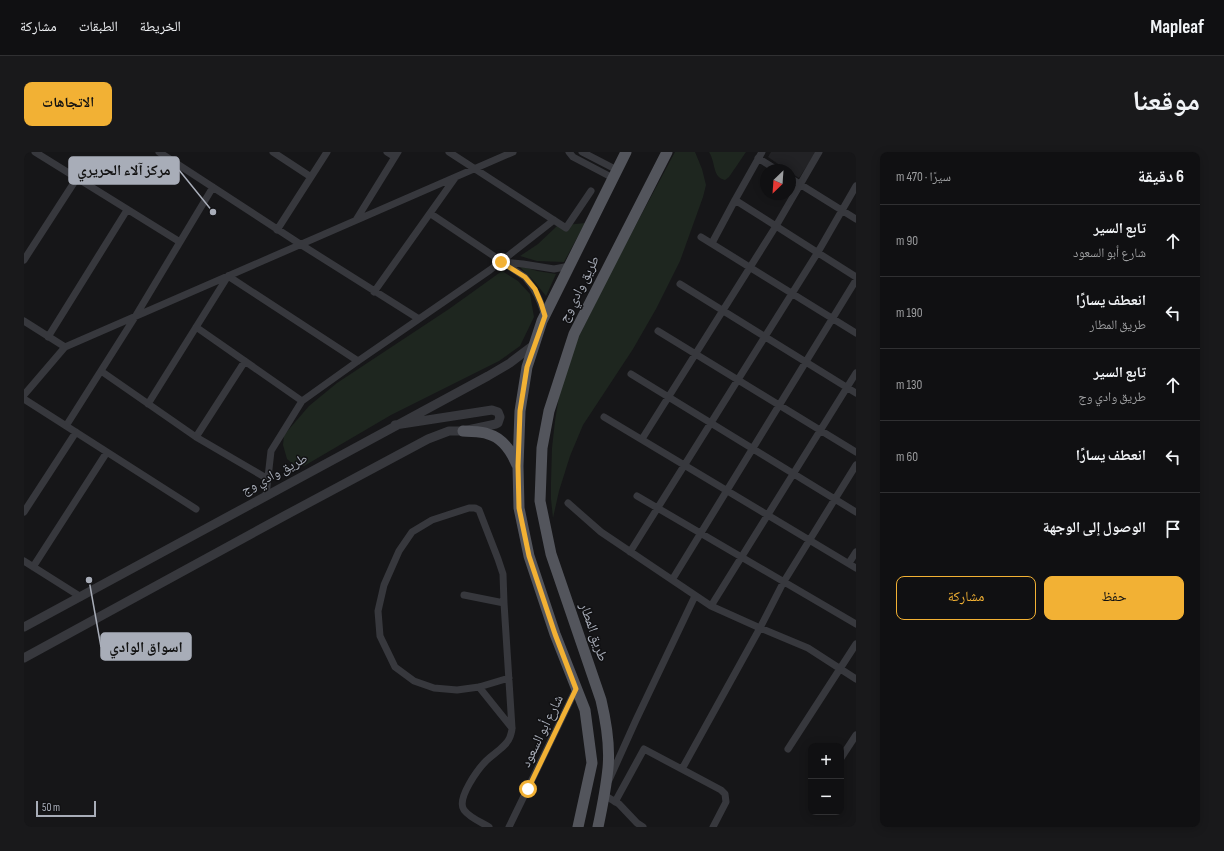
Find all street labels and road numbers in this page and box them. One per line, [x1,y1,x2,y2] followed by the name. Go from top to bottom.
[555,253,605,327] street label: طريق وادي وج
[238,449,311,501] street label: طريق وادي وج
[575,600,612,664] street label: طريق المطار
[517,692,568,770] street label: شارع أبو السعود

